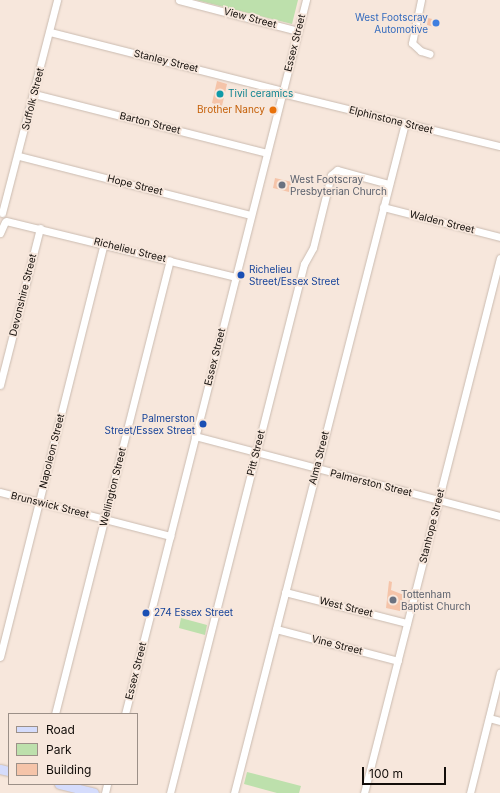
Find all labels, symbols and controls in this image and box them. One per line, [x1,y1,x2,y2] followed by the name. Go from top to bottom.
[222,5,278,31] street label: View Street
[355,11,428,34] place label: West Footscray Automotive
[282,13,308,73] street label: Essex Street
[431,18,441,28] marker: West Footscray Automotive
[133,47,199,75] street label: Stanley Street
[19,67,47,131] street label: Suffolk Street
[228,88,293,100] place label: Tivil ceramics
[215,89,225,99] marker: Tivil ceramics
[197,104,265,116] place label: Brother Nancy
[348,104,434,136] street label: Elphinstone Street
[268,105,278,115] marker: Brother Nancy
[118,110,182,136] street label: Barton Street
[106,172,164,198] street label: Hope Street
[290,173,387,196] place label: West Footscray Presbyterian Church
[277,180,287,190] marker: West Footscray Presbyterian Church
[408,208,476,236] street label: Walden Street
[93,235,167,265] street label: Richelieu Street
[7,253,39,337] street label: Devonshire Street
[249,263,339,286] place label: Richelieu Street/Essex Street
[236,270,246,280] marker: Richelieu Street/Essex Street
[202,327,228,387] street label: Essex Street
[37,412,67,490] street label: Napoleon Street
[105,412,195,436] place label: Palmerston Street/Essex Street
[198,419,208,429] marker: Palmerston Street/Essex Street
[245,429,267,477] street label: Pitt Street
[307,430,331,486] street label: Alma Street
[97,446,129,528] street label: Wellington Street
[329,467,413,499] street label: Palmerston Street
[417,488,447,564] street label: Stanhope Street
[10,489,90,521] street label: Brunswick Street
[401,588,471,612] place label: Tottenham Baptist Church
[318,595,374,619] street label: West Street
[388,595,398,605] marker: Tottenham Baptist Church
[154,607,233,619] place label: 274 Essex Street
[141,608,151,618] marker: 274 Essex Street
[310,633,364,657] street label: Vine Street
[123,641,149,701] street label: Essex Street
[8,713,138,785] legend
[46,722,75,737] text: Road
[46,742,72,757] text: Park
[364,759,448,785] scale bar
[46,762,91,777] text: Building
[369,766,403,781] text: 100 m

